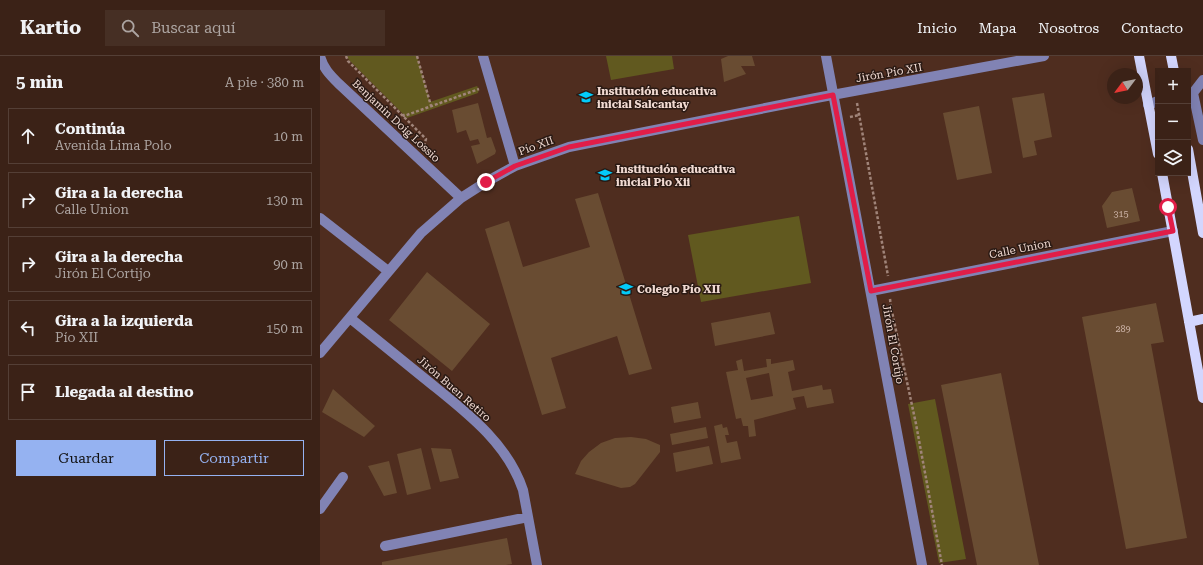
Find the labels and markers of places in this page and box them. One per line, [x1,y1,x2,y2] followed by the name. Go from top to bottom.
[597,85,717,111] place label: Institución educativa inicial Salcantay
[578,89,594,105] school or university icon: Institución educativa inicial Salcantay
[616,163,736,189] place label: Institución educativa inicial Pio Xii
[597,167,613,183] school or university icon: Institución educativa inicial Pio Xii
[618,281,634,297] school or university icon: Colegio Pío XII
[637,283,721,296] place label: Colegio Pío XII

